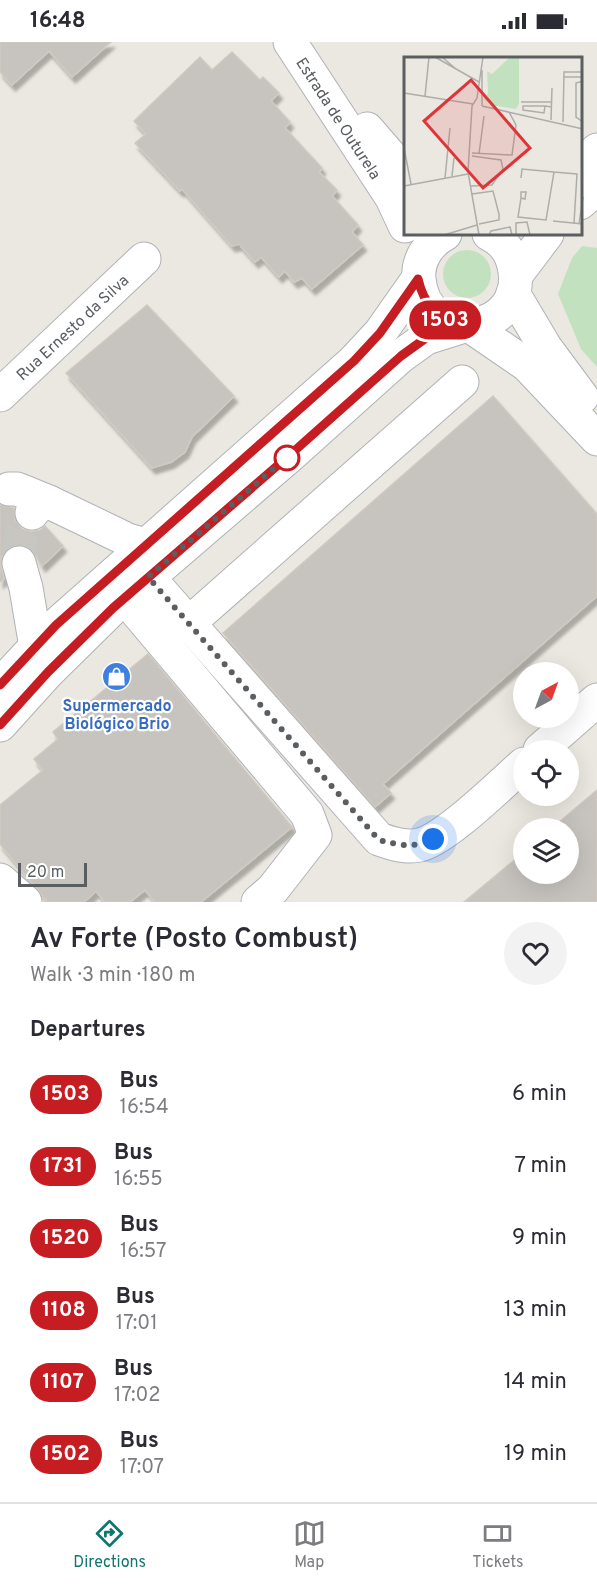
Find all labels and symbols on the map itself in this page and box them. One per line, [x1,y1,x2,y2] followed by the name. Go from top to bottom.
[290,54,384,184] street label: Estrada de Outurela
[404,57,582,236] inset map
[13,271,134,386] street label: Rua Ernesto da Silva
[403,300,487,340] line badge: 1503
[274,445,300,471] unlabelled marker
[101,661,133,693] shop icon: Supermercado Biológico Brio
[513,662,579,728] north arrow
[62,697,172,735] place label: Supermercado Biológico Brio
[418,824,448,854] your location
[18,860,87,887] scale bar

